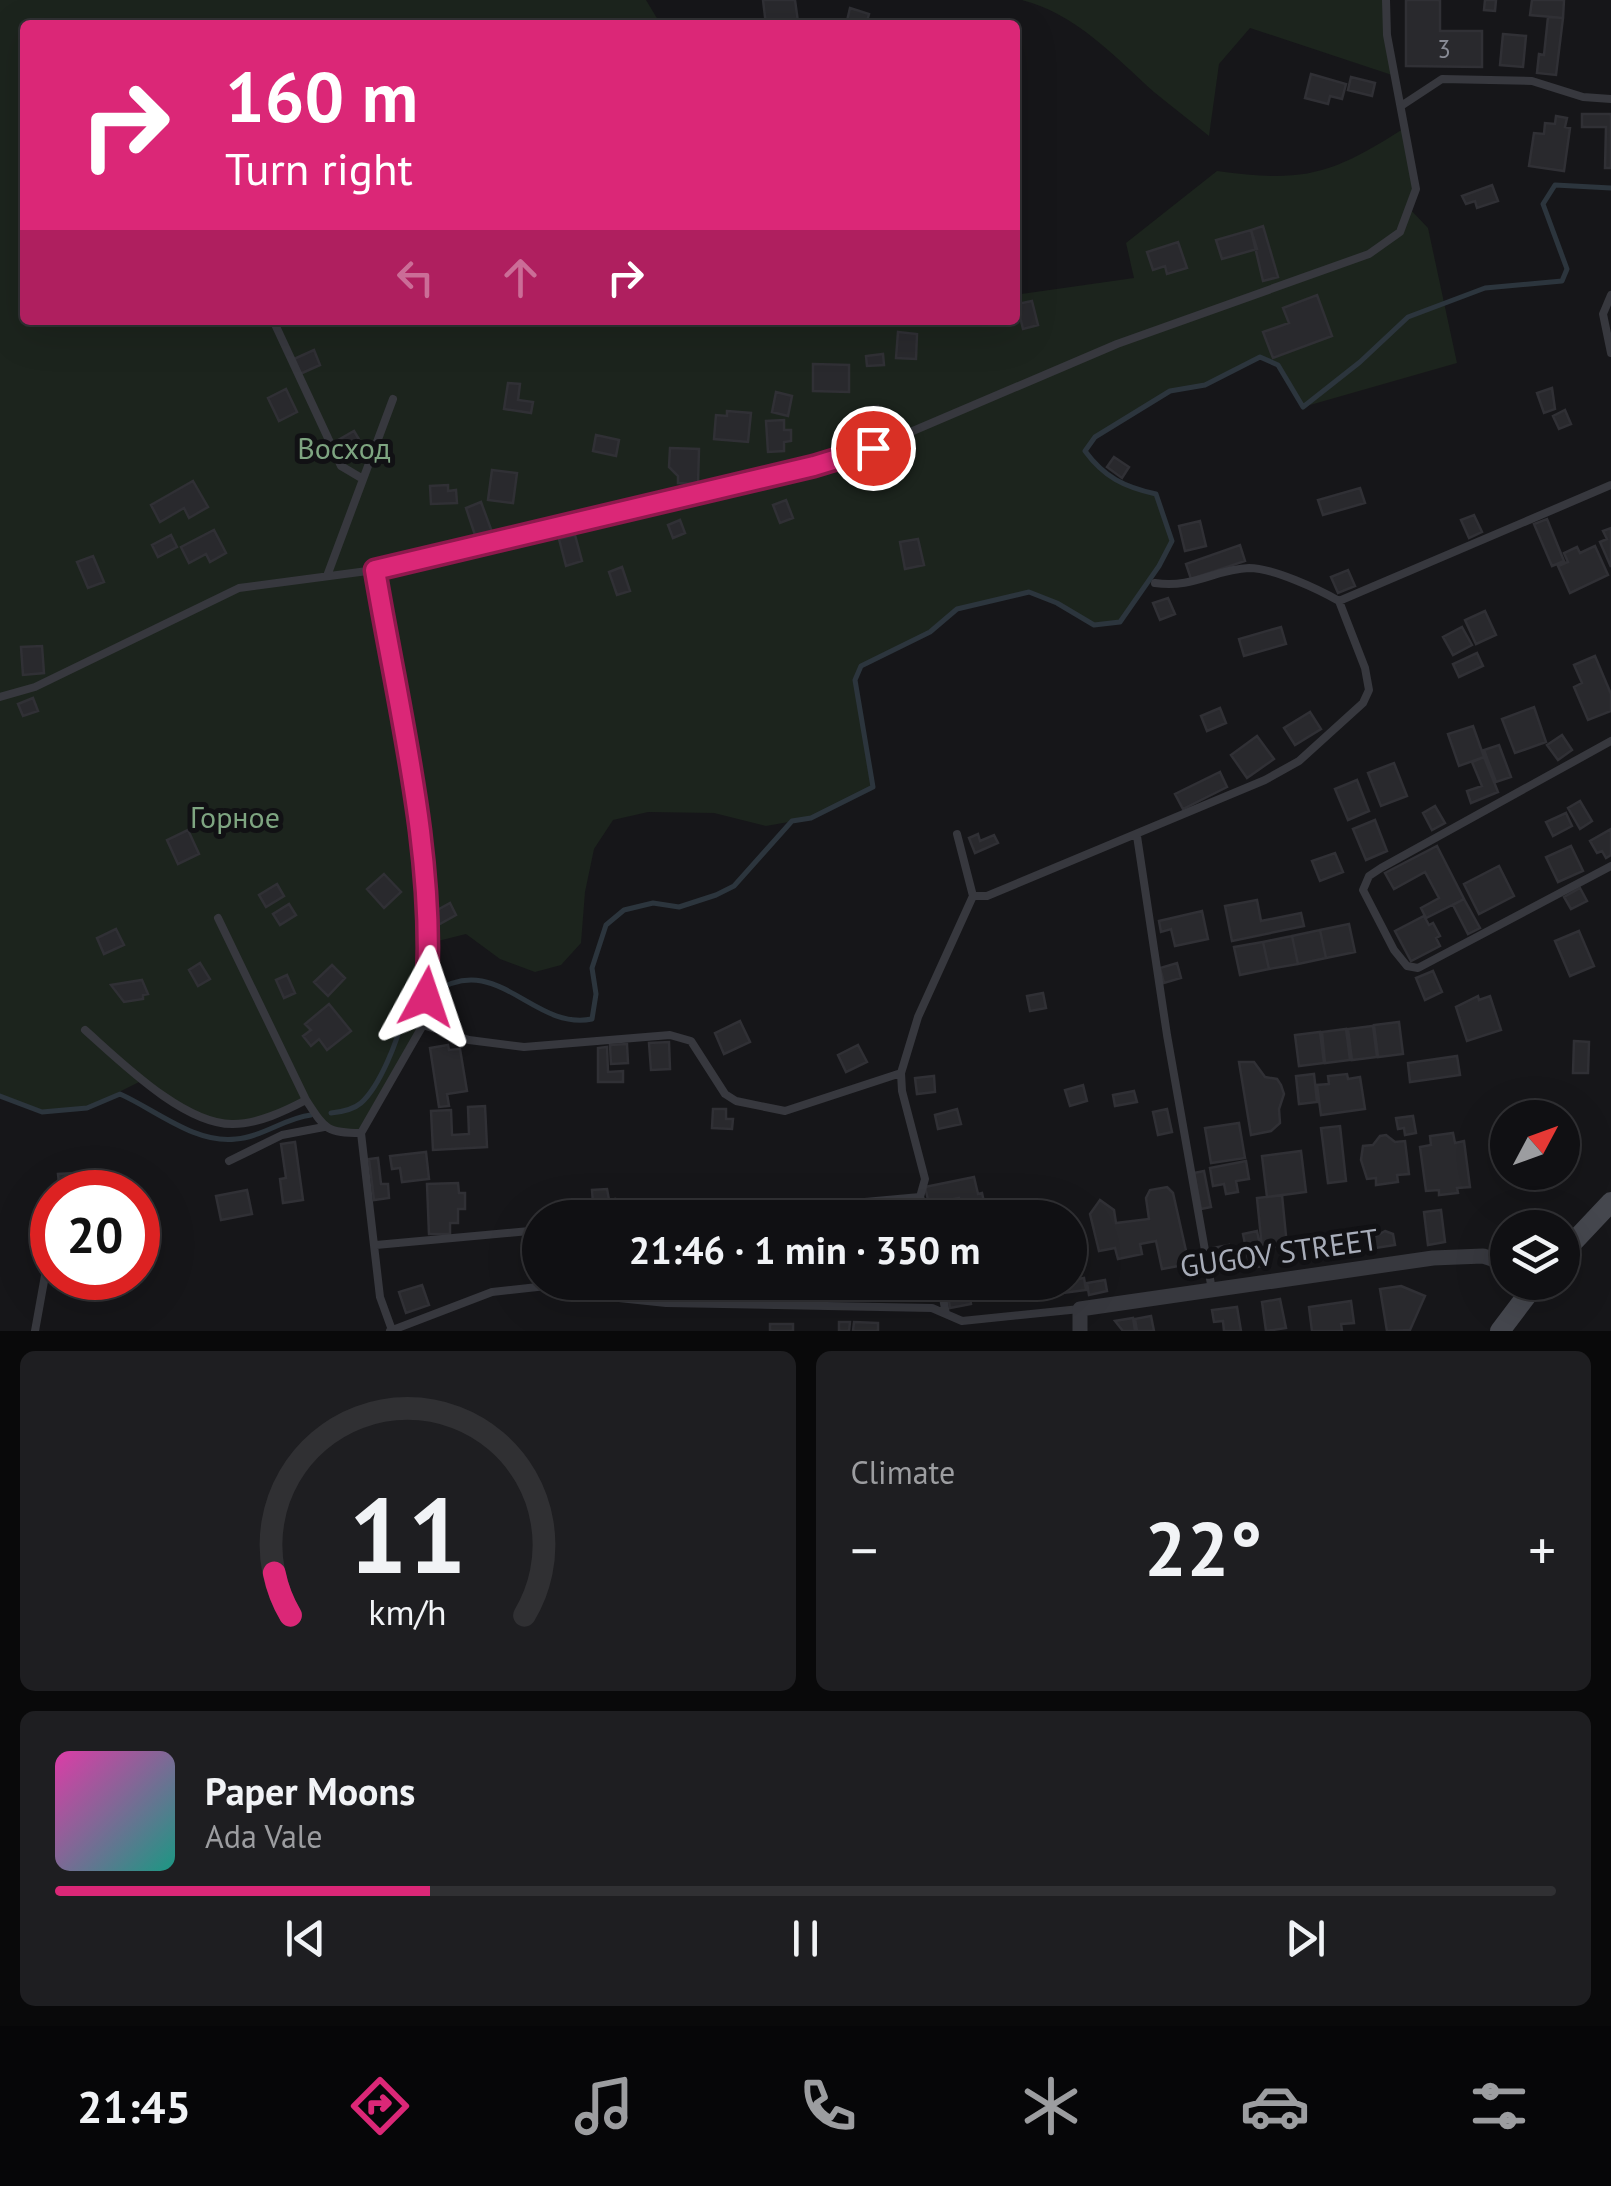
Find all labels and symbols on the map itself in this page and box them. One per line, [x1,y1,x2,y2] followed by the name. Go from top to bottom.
[1437,33,1451,65] house number: 3
[831,406,916,491] pin
[297,428,391,467] park label: Восход
[190,797,280,836] park label: Горное
[374,945,478,1049] position arrow
[1490,1100,1580,1190] north arrow
[30,1170,160,1300] speed limit sign: 20
[1178,1219,1381,1285] street label: GUGOV STREET

